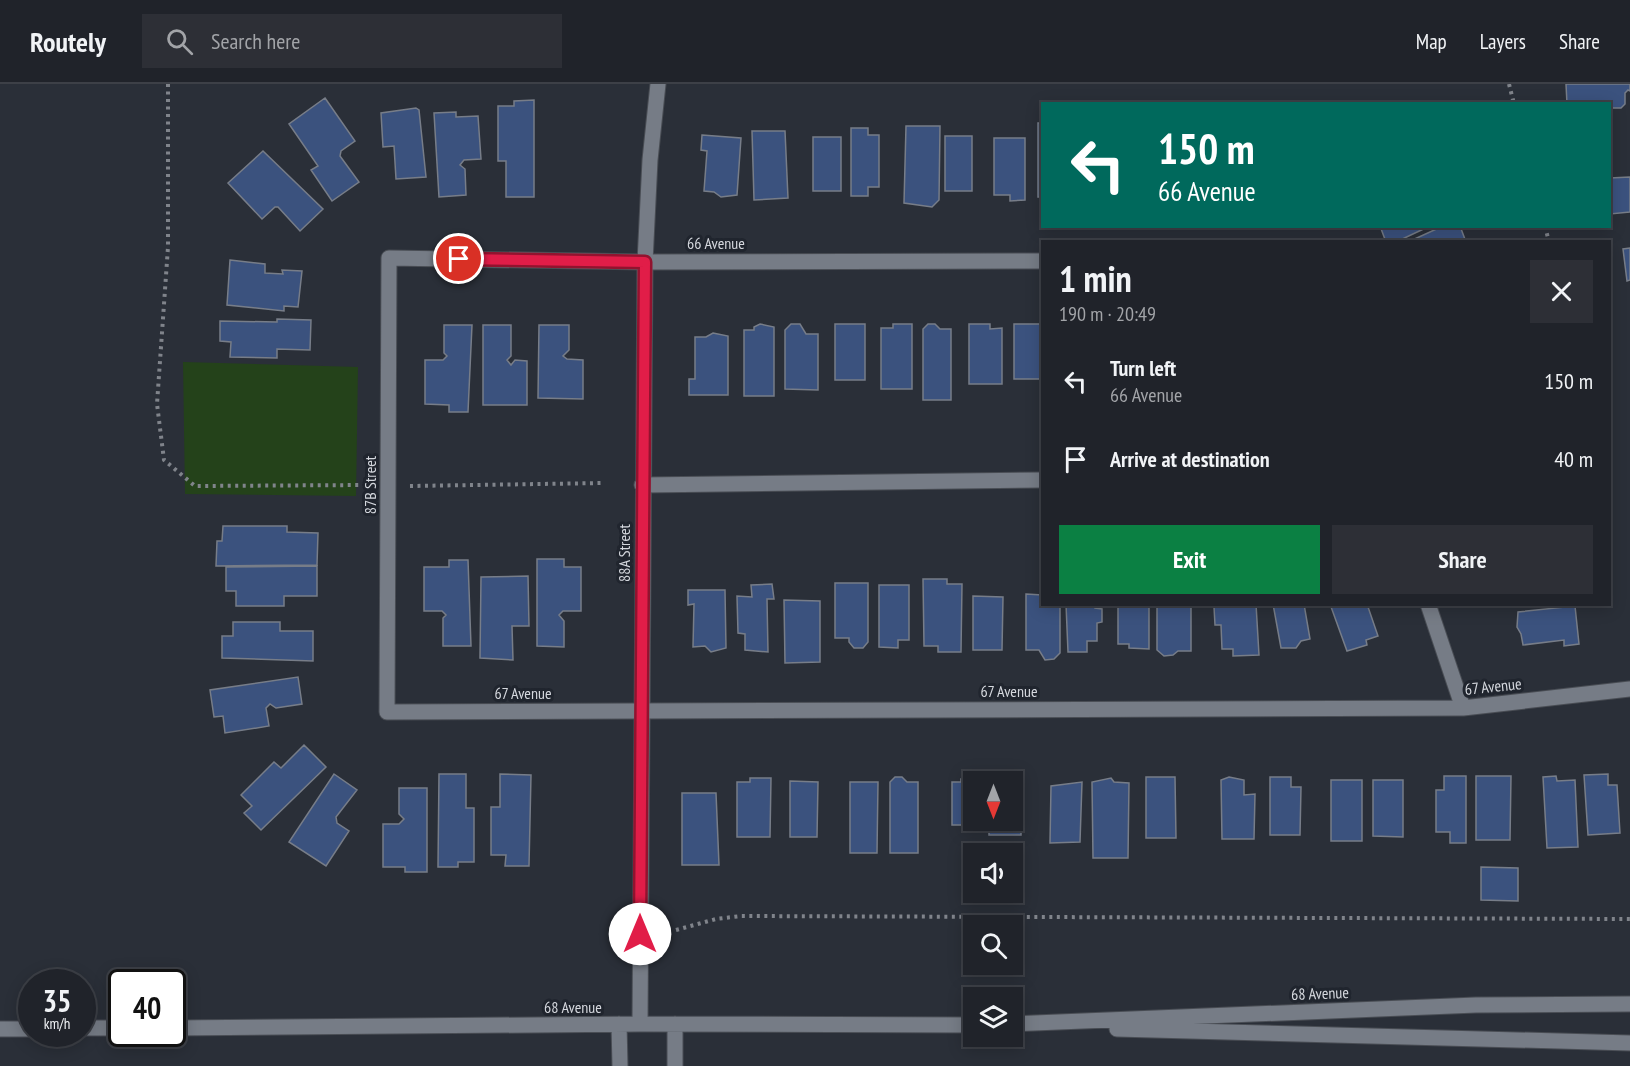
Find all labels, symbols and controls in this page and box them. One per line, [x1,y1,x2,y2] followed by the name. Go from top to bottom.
[142,14,562,68] search box
[30,23,106,60] text: Routely
[163,25,196,58] icon: search
[211,27,300,55] text: Search here
[1416,28,1447,55] text: Map
[1480,28,1526,55] text: Layers
[1559,28,1600,55] text: Share
[1158,121,1255,176] text: 150 m
[1059,126,1137,204] icon: left
[1158,174,1256,208] text: 66 Avenue
[433,233,484,284] pin
[687,233,745,253] street label: 66 Avenue
[442,242,475,275] icon: arrive
[1059,255,1132,302] text: 1 min
[1530,260,1593,323] button: close
[1059,301,1156,327] text: 190 m · 20:49
[1110,354,1176,382] text: Turn left
[1059,365,1092,398] icon: left
[1544,367,1593,395] text: 150 m
[1110,382,1182,408] text: 66 Avenue
[1059,443,1092,476] icon: arrive
[1110,445,1270,473] text: Arrive at destination
[1554,445,1593,473] text: 40 m
[360,455,380,514] street label: 87B Street
[614,523,634,582] street label: 88A Street
[1059,525,1320,594] button: Exit
[1332,525,1593,594] button: Share
[1464,673,1522,699] street label: 67 Avenue
[980,681,1038,701] street label: 67 Avenue
[494,683,552,703] street label: 67 Avenue
[963,771,1023,831] north arrow
[963,771,1023,1047] map controls
[963,843,1023,903] button: sound
[608,902,672,966] position arrow
[963,915,1023,975] button: search
[108,969,186,1047] speed limit sign: 40
[43,981,71,1020] text: 35
[1291,982,1349,1004] street label: 68 Avenue
[963,987,1023,1047] button: layers
[544,997,602,1017] street label: 68 Avenue
[44,1014,70,1033] text: km/h

